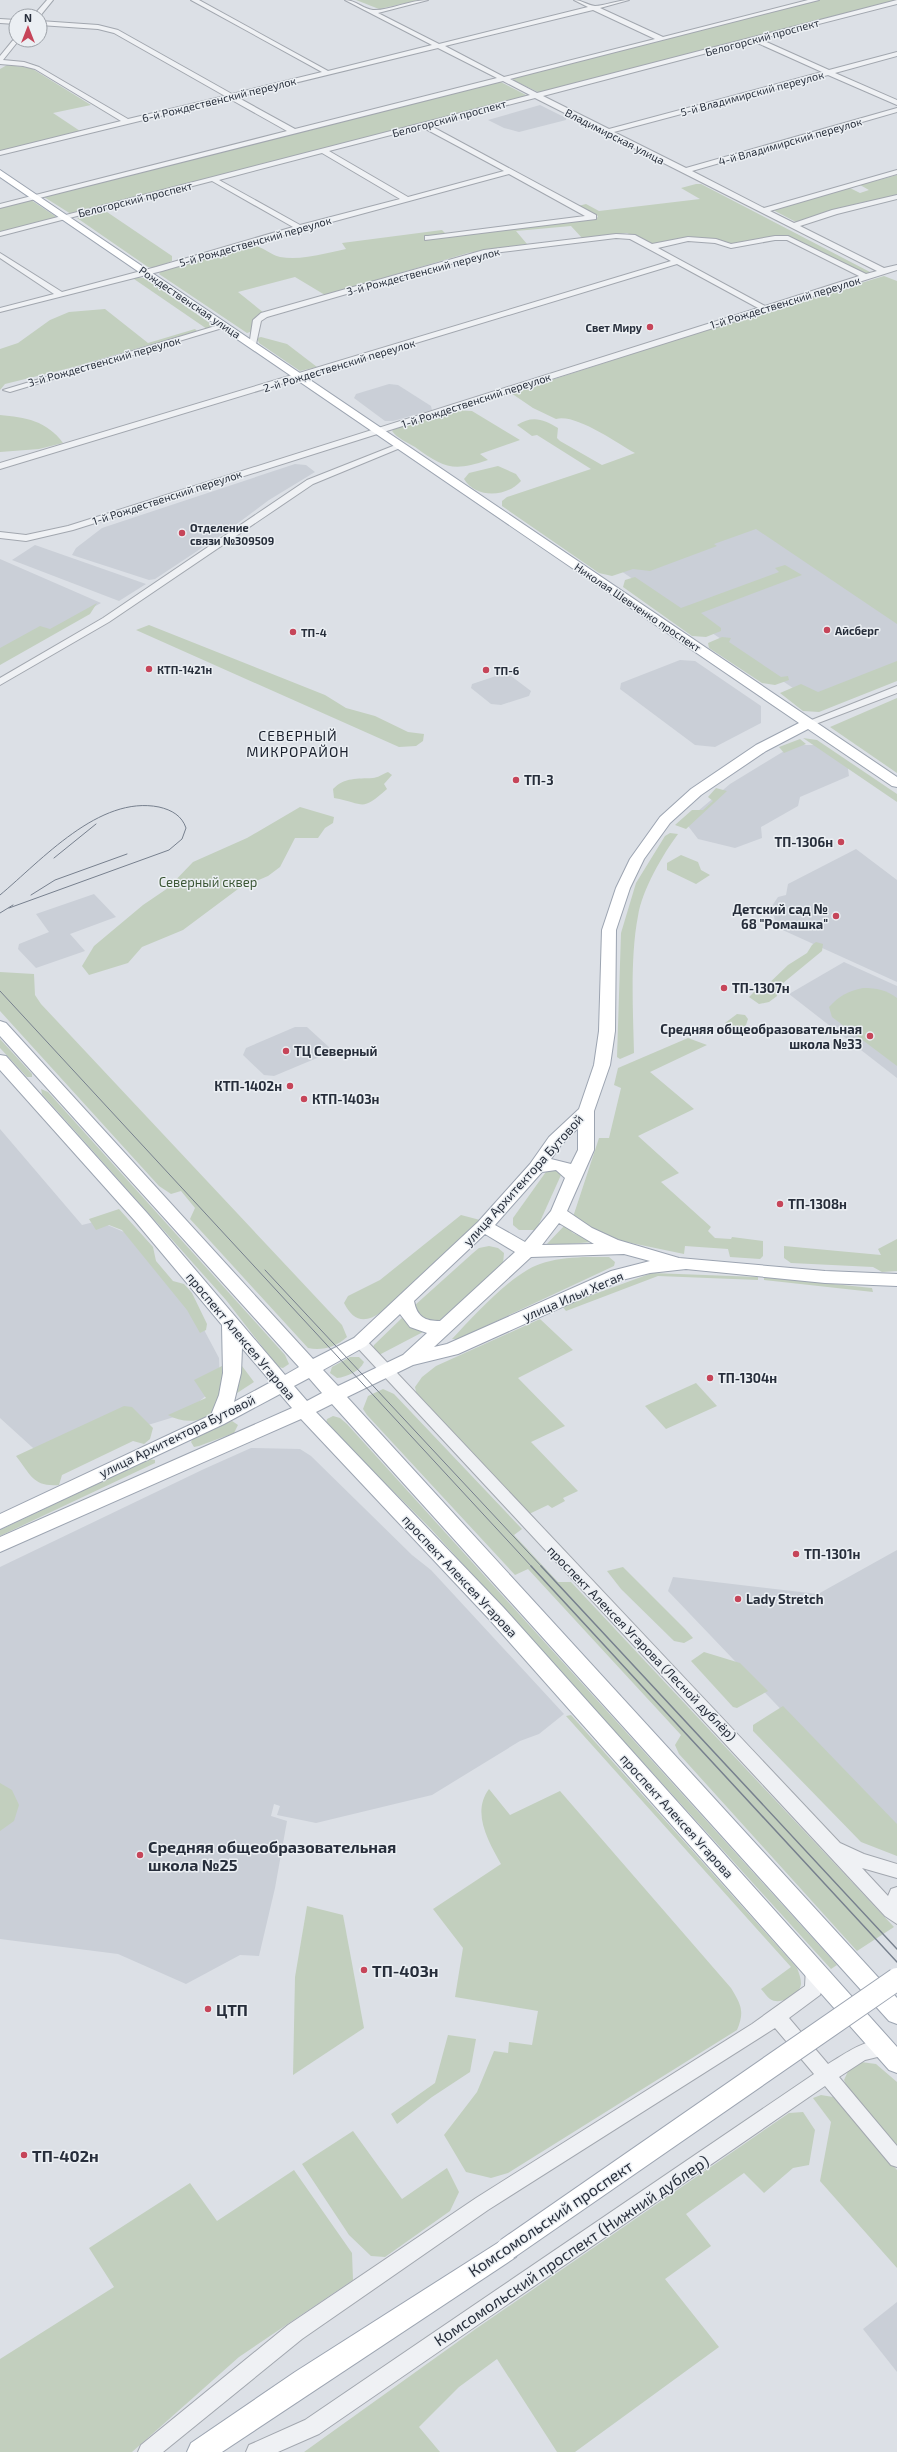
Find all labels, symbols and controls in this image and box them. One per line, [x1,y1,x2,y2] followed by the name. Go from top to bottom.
[8,8,48,48] north arrow
[24,11,32,24] text: N
[704,15,821,58] street label: Белогорский проспект
[679,68,825,119] street label: 5-й Владимирский переулок
[141,74,298,125] street label: 6-й Рождественский переулок
[391,96,508,139] street label: Белогорский проспект
[563,105,667,168] street label: Владимирская улица
[717,114,864,169] street label: 4-й Владимирский переулок
[77,178,194,219] street label: Белогорский проспект
[177,213,333,270] street label: 5-й Рождественский переулок
[345,244,501,299] street label: 3-й Рождественский переулок
[136,263,243,342] street label: Рождественская улица
[708,273,862,332] street label: 1-й Рождественский переулок
[585,321,643,334] place label: Свет Миру
[645,322,655,332] marker: Свет Миру
[26,333,182,390] street label: 3-й Рождественский переулок
[262,336,417,395] street label: 2-й Рождественский переулок
[400,370,553,431] street label: 1-й Рождественский переулок
[91,467,244,528] street label: 1-й Рождественский переулок
[190,521,274,547] place label: Отделение связи №309509
[177,528,187,538] marker: Отделение связи №309509
[572,560,704,655] street label: Николая Шевченко проспект
[835,624,879,637] place label: Айсберг
[822,625,832,635] marker: Айсберг
[301,626,327,639] place label: ТП-4
[288,627,298,637] marker: ТП-4
[157,663,212,676] place label: КТП-1421н
[144,664,154,674] marker: КТП-1421н
[494,664,520,677] place label: ТП-6
[481,665,491,675] marker: ТП-6
[246,727,350,760] district label: СЕВЕРНЫЙ МИКРОРАЙОН
[524,772,554,788] place label: ТП-3
[511,775,521,785] marker: ТП-3
[774,834,833,850] place label: ТП-1306н
[836,837,846,847] marker: ТП-1306н
[159,874,257,890] park label: Северный сквер
[732,901,828,932] place label: Детский сад № 68 "Ромашка"
[831,911,841,921] marker: Детский сад № 68 "Ромашка"
[732,980,790,996] place label: ТП-1307н
[719,983,729,993] marker: ТП-1307н
[660,1021,862,1052] place label: Средняя общеобразовательная школа №33
[865,1031,875,1041] marker: Средняя общеобразовательная школа №33
[294,1043,378,1059] place label: ТЦ Северный
[281,1046,291,1056] marker: ТЦ Северный
[214,1078,282,1094] place label: КТП-1402н
[285,1081,295,1091] marker: КТП-1402н
[312,1091,380,1107] place label: КТП-1403н
[299,1094,309,1104] marker: КТП-1403н
[460,1111,586,1249] street label: улица Архитектора Бутовой
[788,1196,847,1212] place label: ТП-1308н
[775,1199,785,1209] marker: ТП-1308н
[520,1268,626,1324] street label: улица Ильи Хегая
[183,1269,299,1403] street label: проспект Алексея Угарова
[718,1370,777,1386] place label: ТП-1304н
[705,1373,715,1383] marker: ТП-1304н
[96,1391,258,1481] street label: улица Архитектора Бутовой
[399,1511,521,1641] street label: проспект Алексея Угарова
[544,1542,740,1744] street label: проспект Алексея Угарова (Лесной дублёр)
[804,1546,861,1562] place label: ТП-1301н
[791,1549,801,1559] marker: ТП-1301н
[746,1591,824,1607] place label: Lady Stretch
[733,1594,743,1604] marker: Lady Stretch
[617,1751,737,1881] street label: проспект Алексея Угарова
[148,1837,396,1874] place label: Средняя общеобразовательная школа №25
[135,1850,145,1860] marker: Средняя общеобразовательная школа №25
[372,1961,438,1980] place label: ТП-403н
[359,1965,369,1975] marker: ТП-403н
[216,2000,248,2019] place label: ЦТП
[203,2004,213,2014] marker: ЦТП
[32,2146,99,2165] place label: ТП-402н
[19,2150,29,2160] marker: ТП-402н
[430,2151,713,2350] street label: Комсомольский проспект (Нижний дублер)
[464,2156,636,2280] street label: Комсомольский проспект

